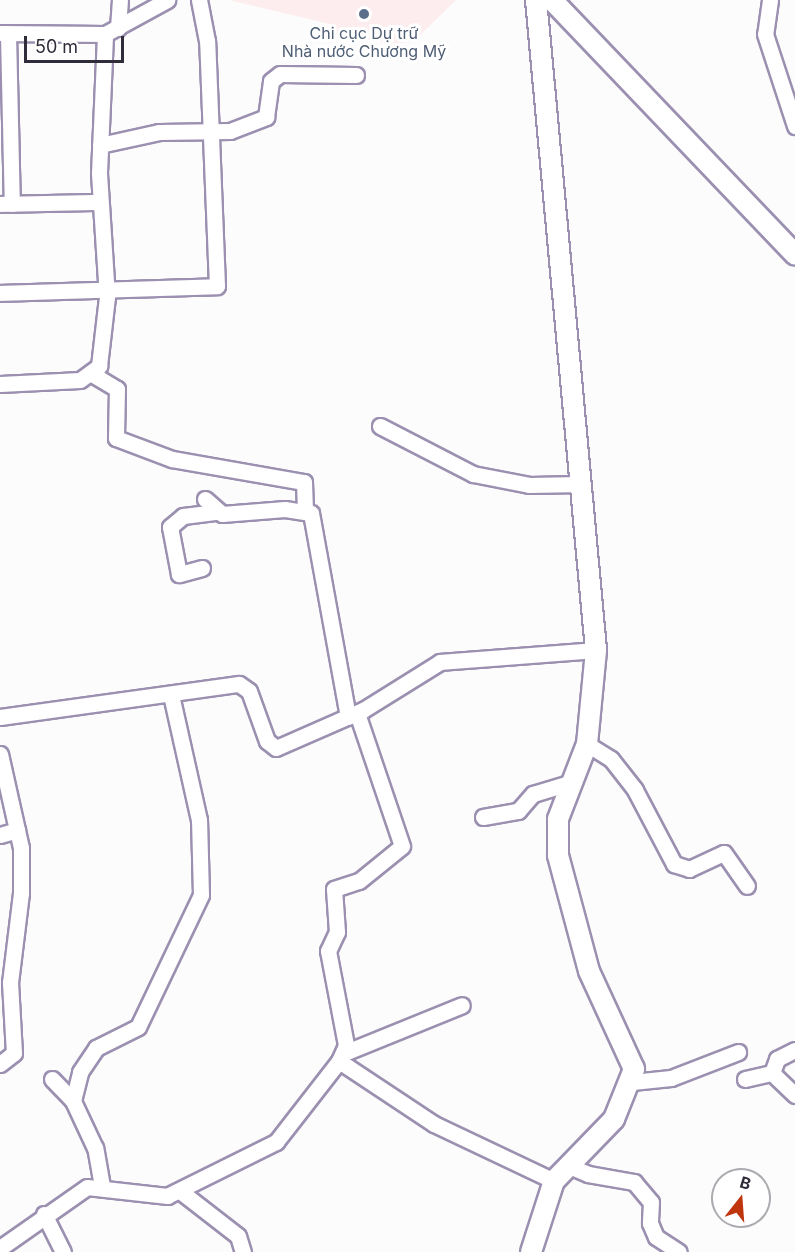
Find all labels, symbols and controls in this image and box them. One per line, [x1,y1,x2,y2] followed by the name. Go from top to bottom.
[357,7,371,21] marker: Chi cục Dự trữ Nhà nước Chương Mỹ
[282,23,446,61] place label: Chi cục Dự trữ Nhà nước Chương Mỹ
[27,24,128,62] scale bar
[35,36,78,57] text: 50 m
[711,1168,771,1228] north arrow
[738,1172,754,1194] text: B

